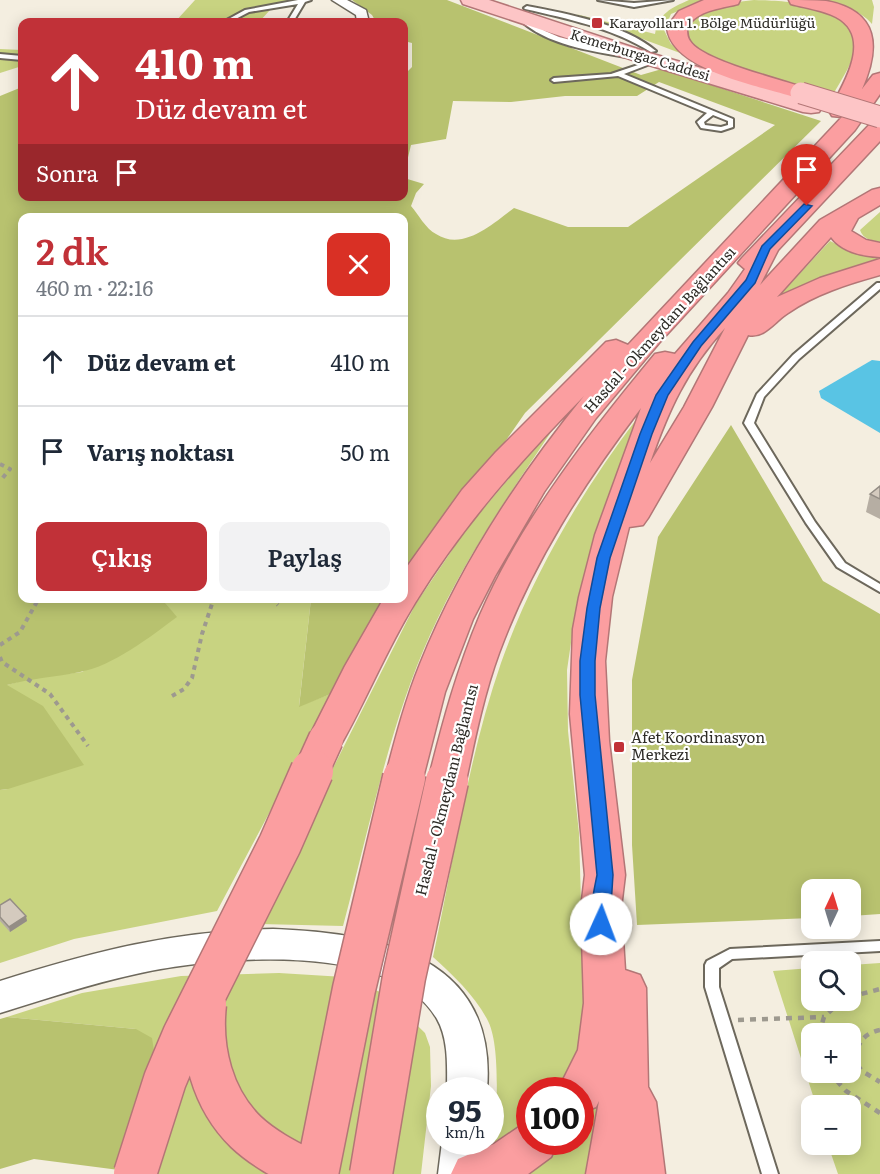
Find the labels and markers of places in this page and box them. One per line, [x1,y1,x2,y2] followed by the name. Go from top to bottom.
[609,12,816,32] place label: Karayolları 1. Bölge Müdürlüğü
[590,16,604,30] marker: Karayolları 1. Bölge Müdürlüğü
[781,144,832,206] pin
[631,725,765,765] place label: Afet Koordinasyon Merkezi
[612,740,626,754] marker: Afet Koordinasyon Merkezi

